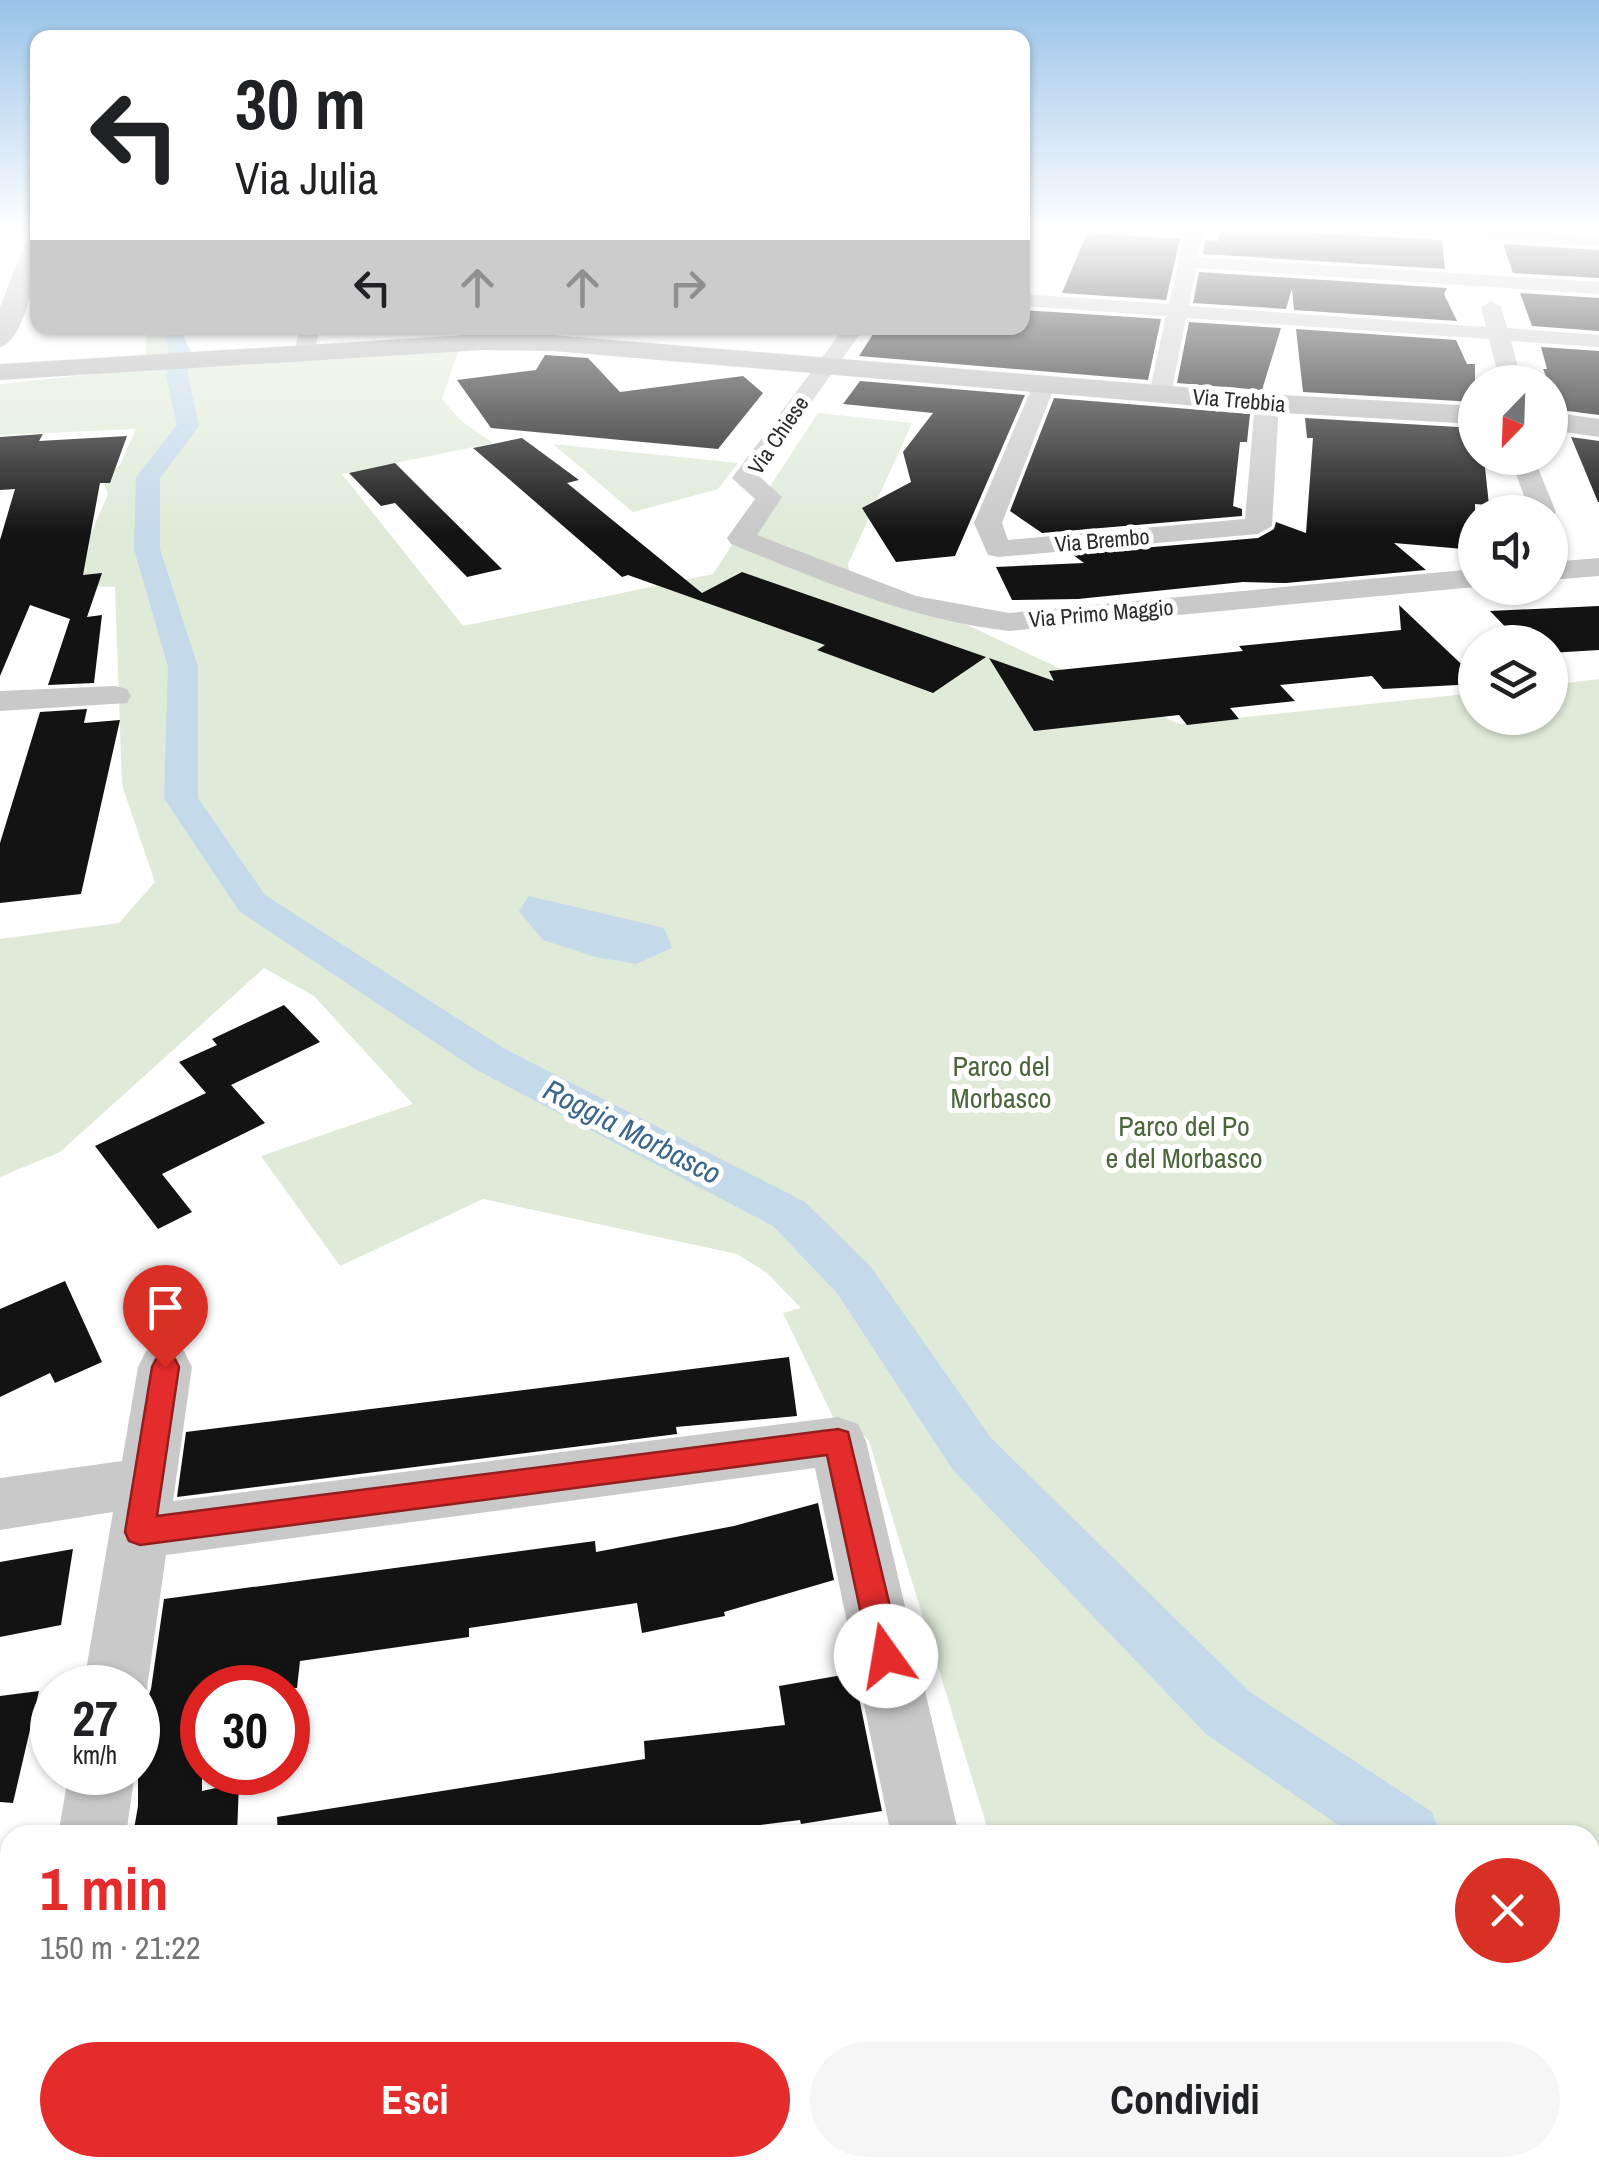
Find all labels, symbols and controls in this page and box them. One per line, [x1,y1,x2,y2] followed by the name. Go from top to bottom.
[235,57,366,151] text: 30 m
[70,70,200,200] icon: left
[235,147,378,208] text: Via Julia
[345,260,400,315] icon: left
[450,260,505,315] icon: ahead
[555,260,610,315] icon: ahead
[660,260,715,315] icon: right
[1458,365,1568,475] north arrow
[1458,365,1568,735] map controls
[1191,381,1287,419] street label: Via Trebbia
[741,390,815,480] street label: Via Chiese
[1458,495,1568,605] button: sound
[1053,521,1151,559] street label: Via Brembo
[1027,592,1175,634] street label: Via Primo Maggio
[1458,625,1568,735] button: layers
[951,1047,1051,1117] park label: Parco del Morbasco
[537,1069,728,1193] water label: Roggia Morbasco
[1106,1107,1262,1177] park label: Parco del Po e del Morbasco
[123,1265,208,1368] pin
[138,1280,193,1335] icon: arrive
[834,1604,938,1708] position arrow
[180,1665,310,1795] speed limit sign: 30
[72,1684,118,1752] text: 27
[73,1738,117,1772] text: km/h
[40,1848,169,1929] text: 1 min
[1455,1858,1560,1963] button: close
[40,1926,200,1969] text: 150 m · 21:22
[40,2042,790,2157] button: Esci
[810,2042,1560,2157] button: Condividi

